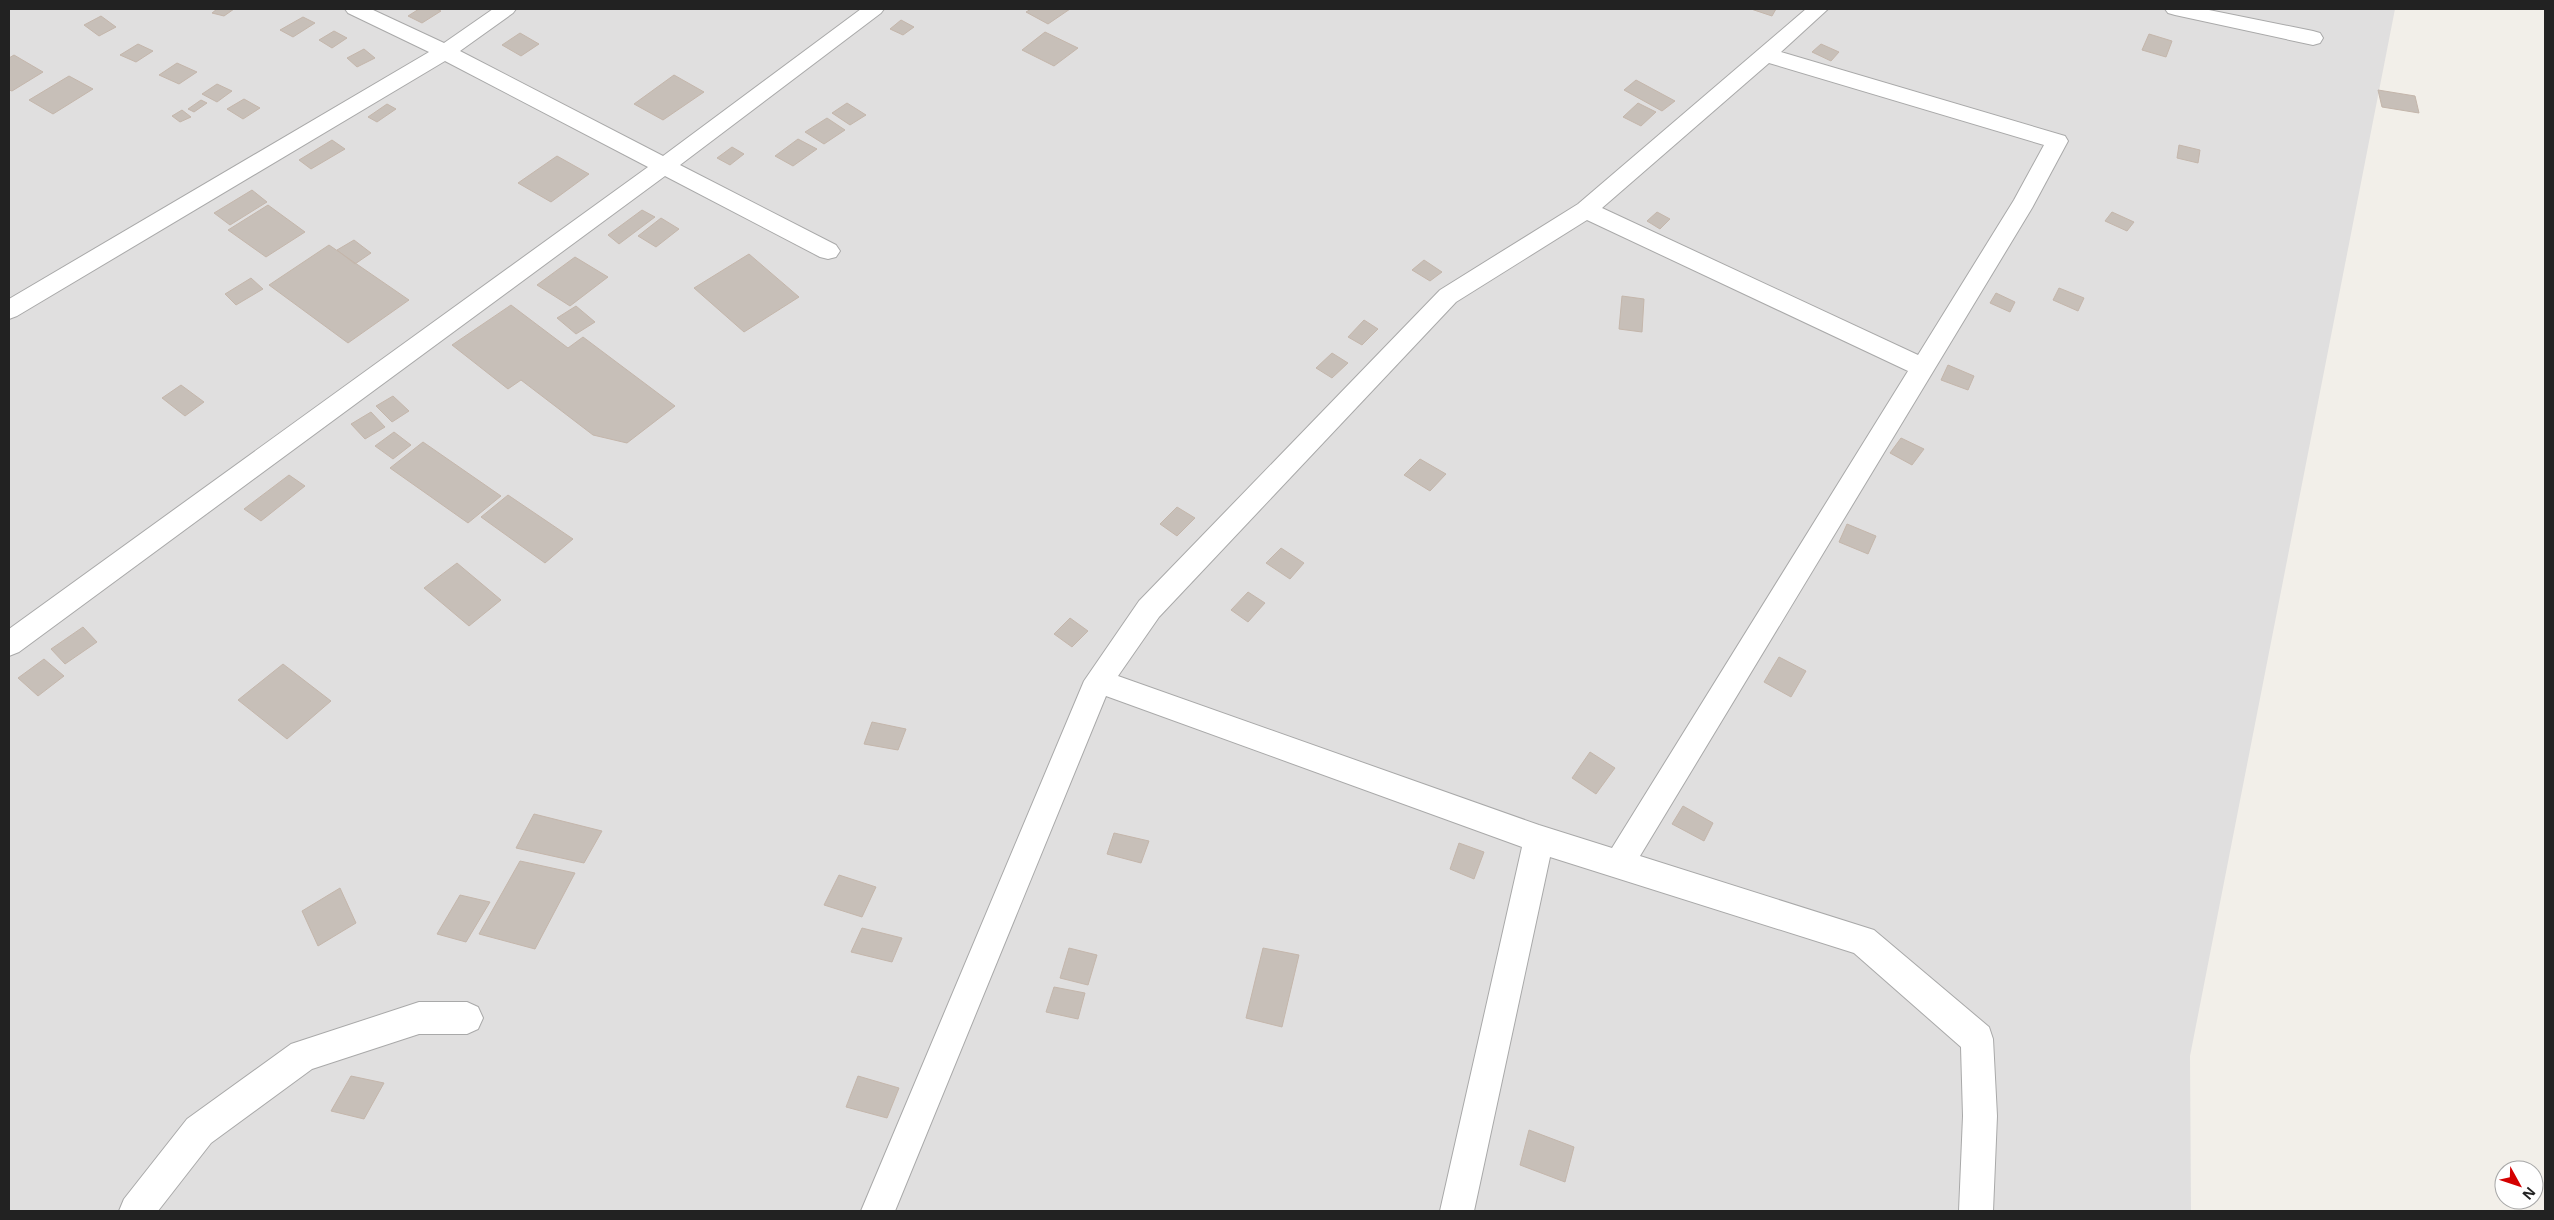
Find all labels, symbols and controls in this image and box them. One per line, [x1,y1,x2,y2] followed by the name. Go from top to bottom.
[2494,1160,2544,1210] north arrow
[2518,1183,2540,1204] text: N

